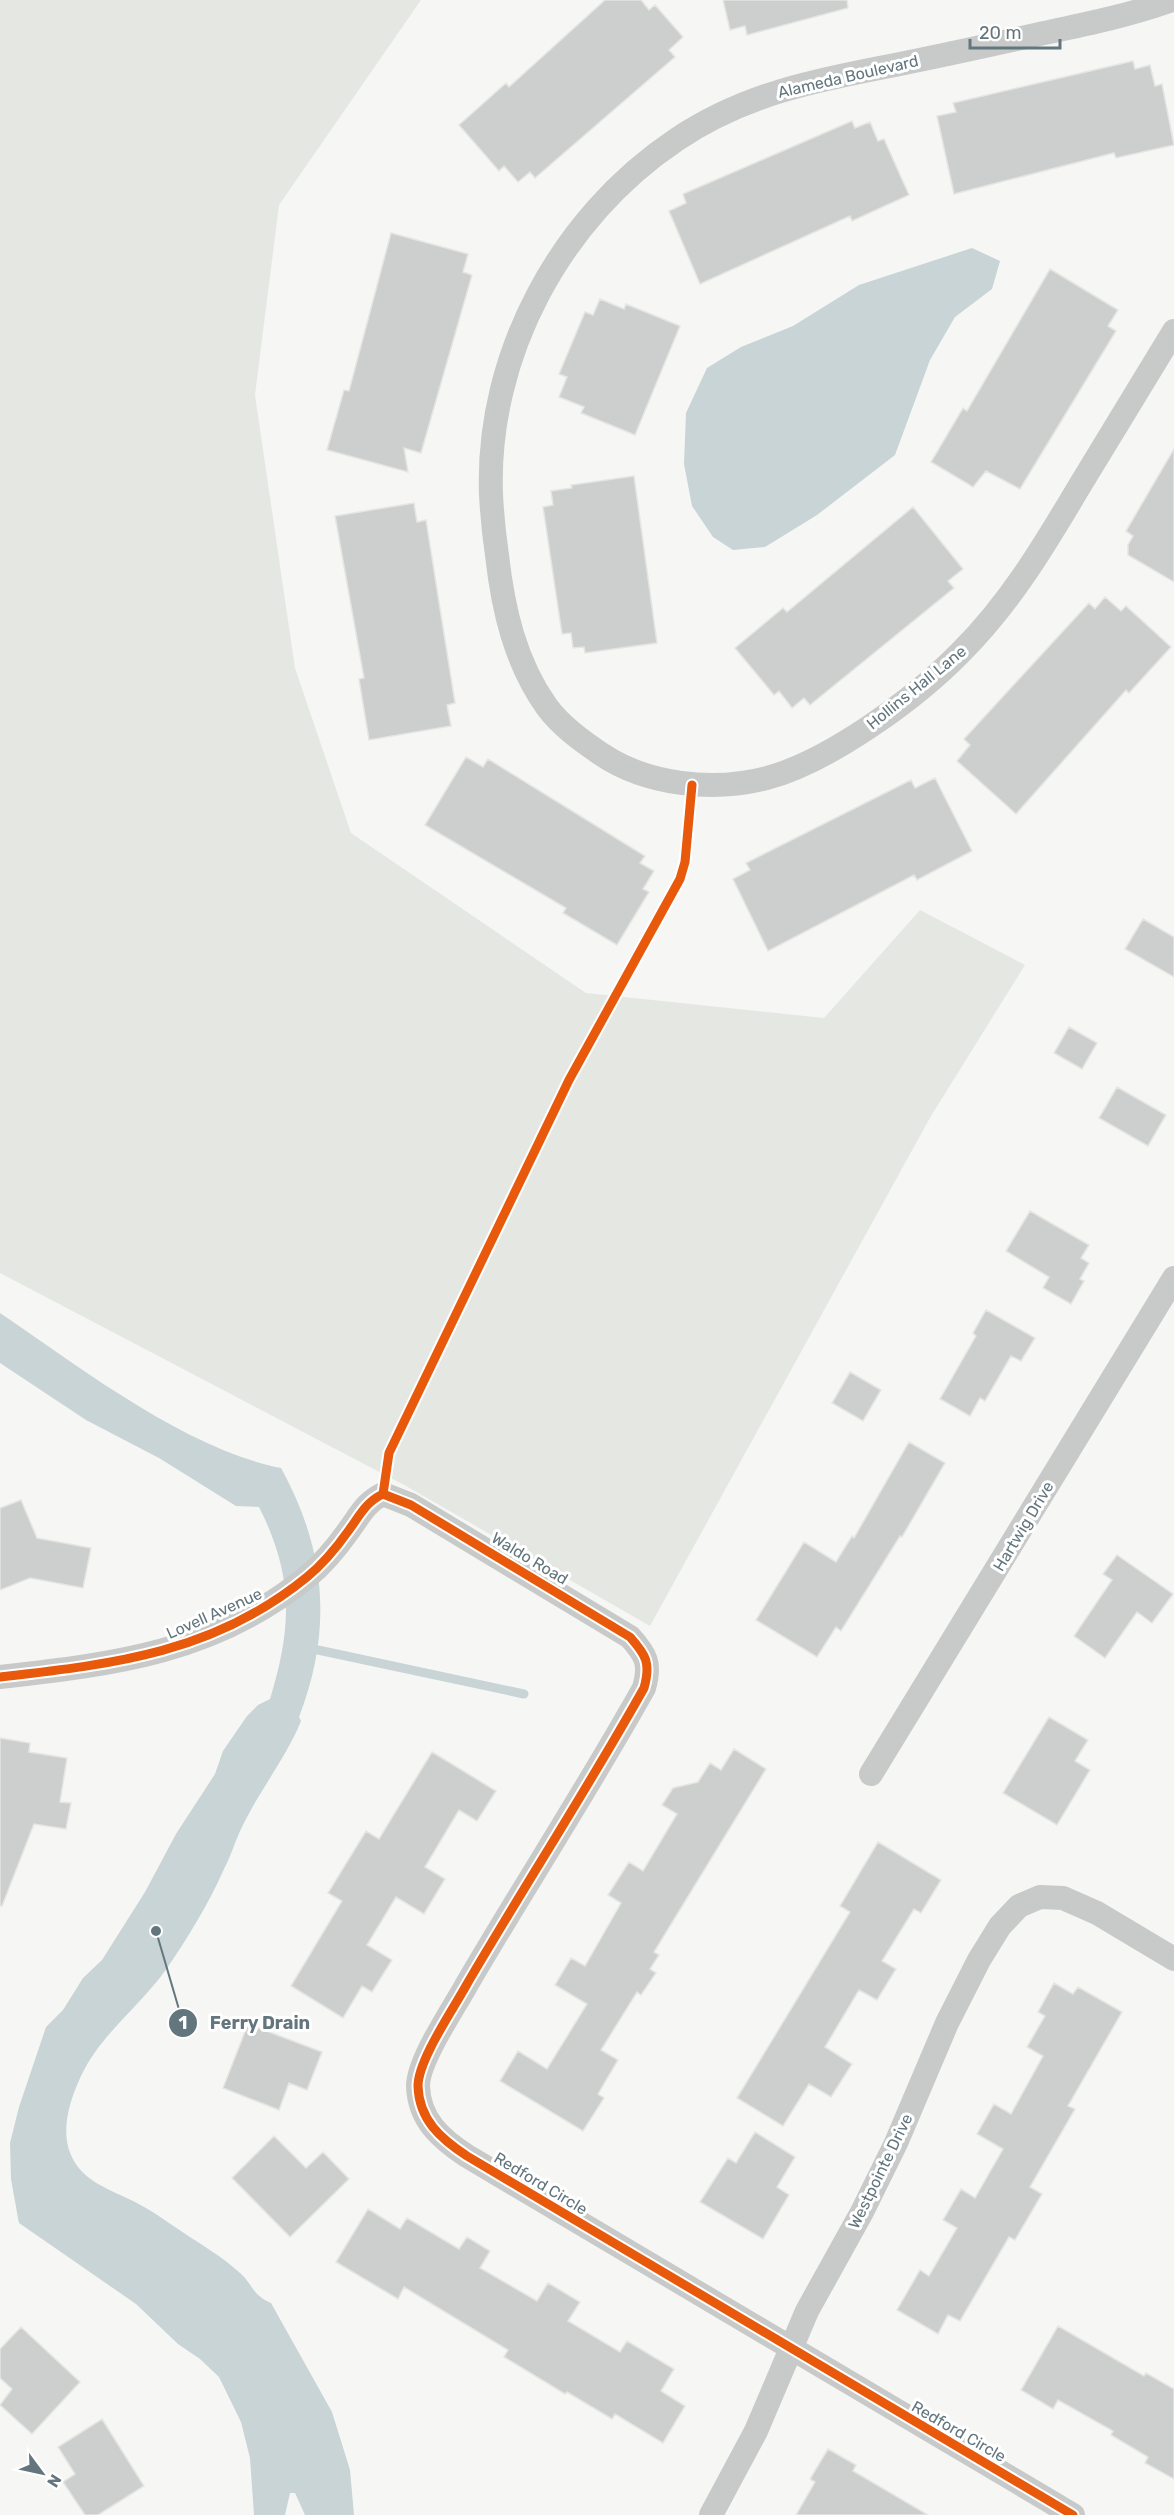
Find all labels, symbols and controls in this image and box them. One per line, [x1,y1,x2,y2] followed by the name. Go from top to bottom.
[970,12,1060,50] scale bar
[979,22,1021,44] text: 20 m
[776,51,920,102] street label: Alameda Boulevard
[863,641,970,733] street label: Hollins Hall Lane
[989,1478,1058,1575] street label: Hartwig Drive
[488,1528,571,1589] street label: Waldo Road
[163,1584,265,1643] street label: Lovell Avenue
[168,2005,323,2041] callout: Ferry Drain
[179,2012,187,2034] text: 1
[210,2012,310,2034] text: Ferry Drain
[844,2111,917,2232] street label: Westpointe Drive
[491,2148,591,2219] street label: Redford Circle
[908,2397,1009,2466] street label: Redford Circle
[12,2443,72,2503] north arrow
[43,2471,65,2491] text: N

